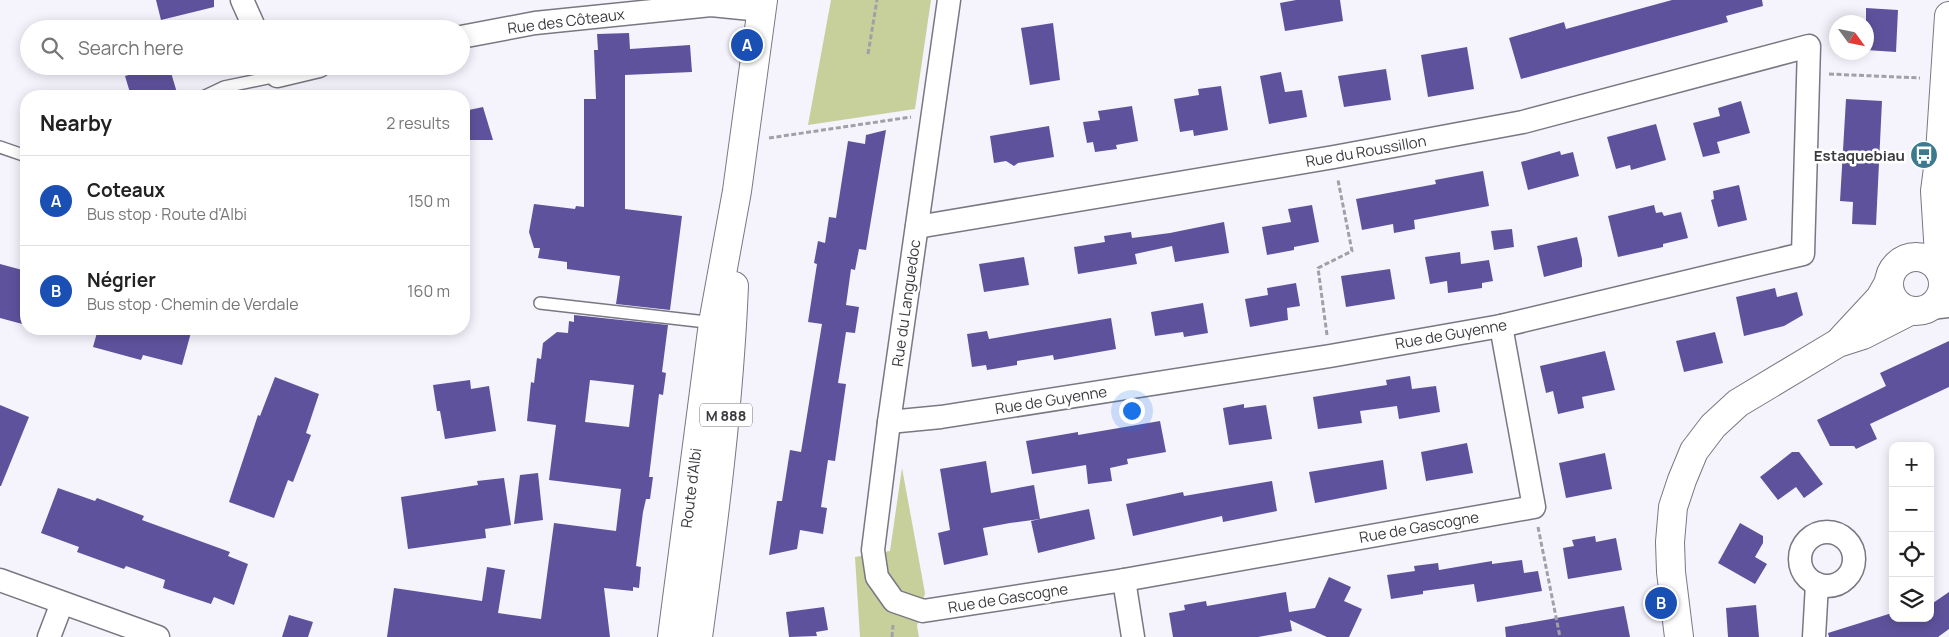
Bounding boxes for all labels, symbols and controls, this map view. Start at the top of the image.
street label: Rue des Côteaux [506,3,626,39]
north arrow [1829,15,1874,60]
search box [20,20,470,75]
pin: A [731,26,763,64]
icon: search [38,34,66,62]
text: Search here [78,35,184,61]
text: Nearby [40,109,112,137]
text: 2 results [386,112,450,134]
street label: Rue du Roussillon [1304,130,1428,172]
bus stop icon: Estaquebiau [1909,140,1939,170]
place label: Estaquebiau [1814,145,1905,166]
text: Coteaux [87,177,165,203]
text: A [51,190,61,212]
text: 150 m [408,190,450,212]
text: Bus stop · Route d'Albi [87,203,247,225]
street label: Rue du Languedoc [887,238,925,368]
text: Négrier [87,267,156,293]
text: B [51,280,61,302]
text: 160 m [407,280,450,302]
text: Bus stop · Chemin de Verdale [87,293,299,315]
street label: Rue de Guyenne [1394,314,1509,354]
street label: Rue de Guyenne [994,381,1109,419]
your location [1119,398,1145,424]
road number: M 888 [700,404,752,426]
map controls [1889,442,1934,622]
button: + [1889,442,1934,487]
street label: Route d'Albi [676,447,706,529]
button: − [1889,487,1934,532]
street label: Rue de Gascogne [1358,506,1481,548]
button: locate [1889,532,1934,577]
button: layers [1889,577,1934,622]
street label: Rue de Gascogne [947,578,1070,618]
pin: B [1645,584,1677,622]

